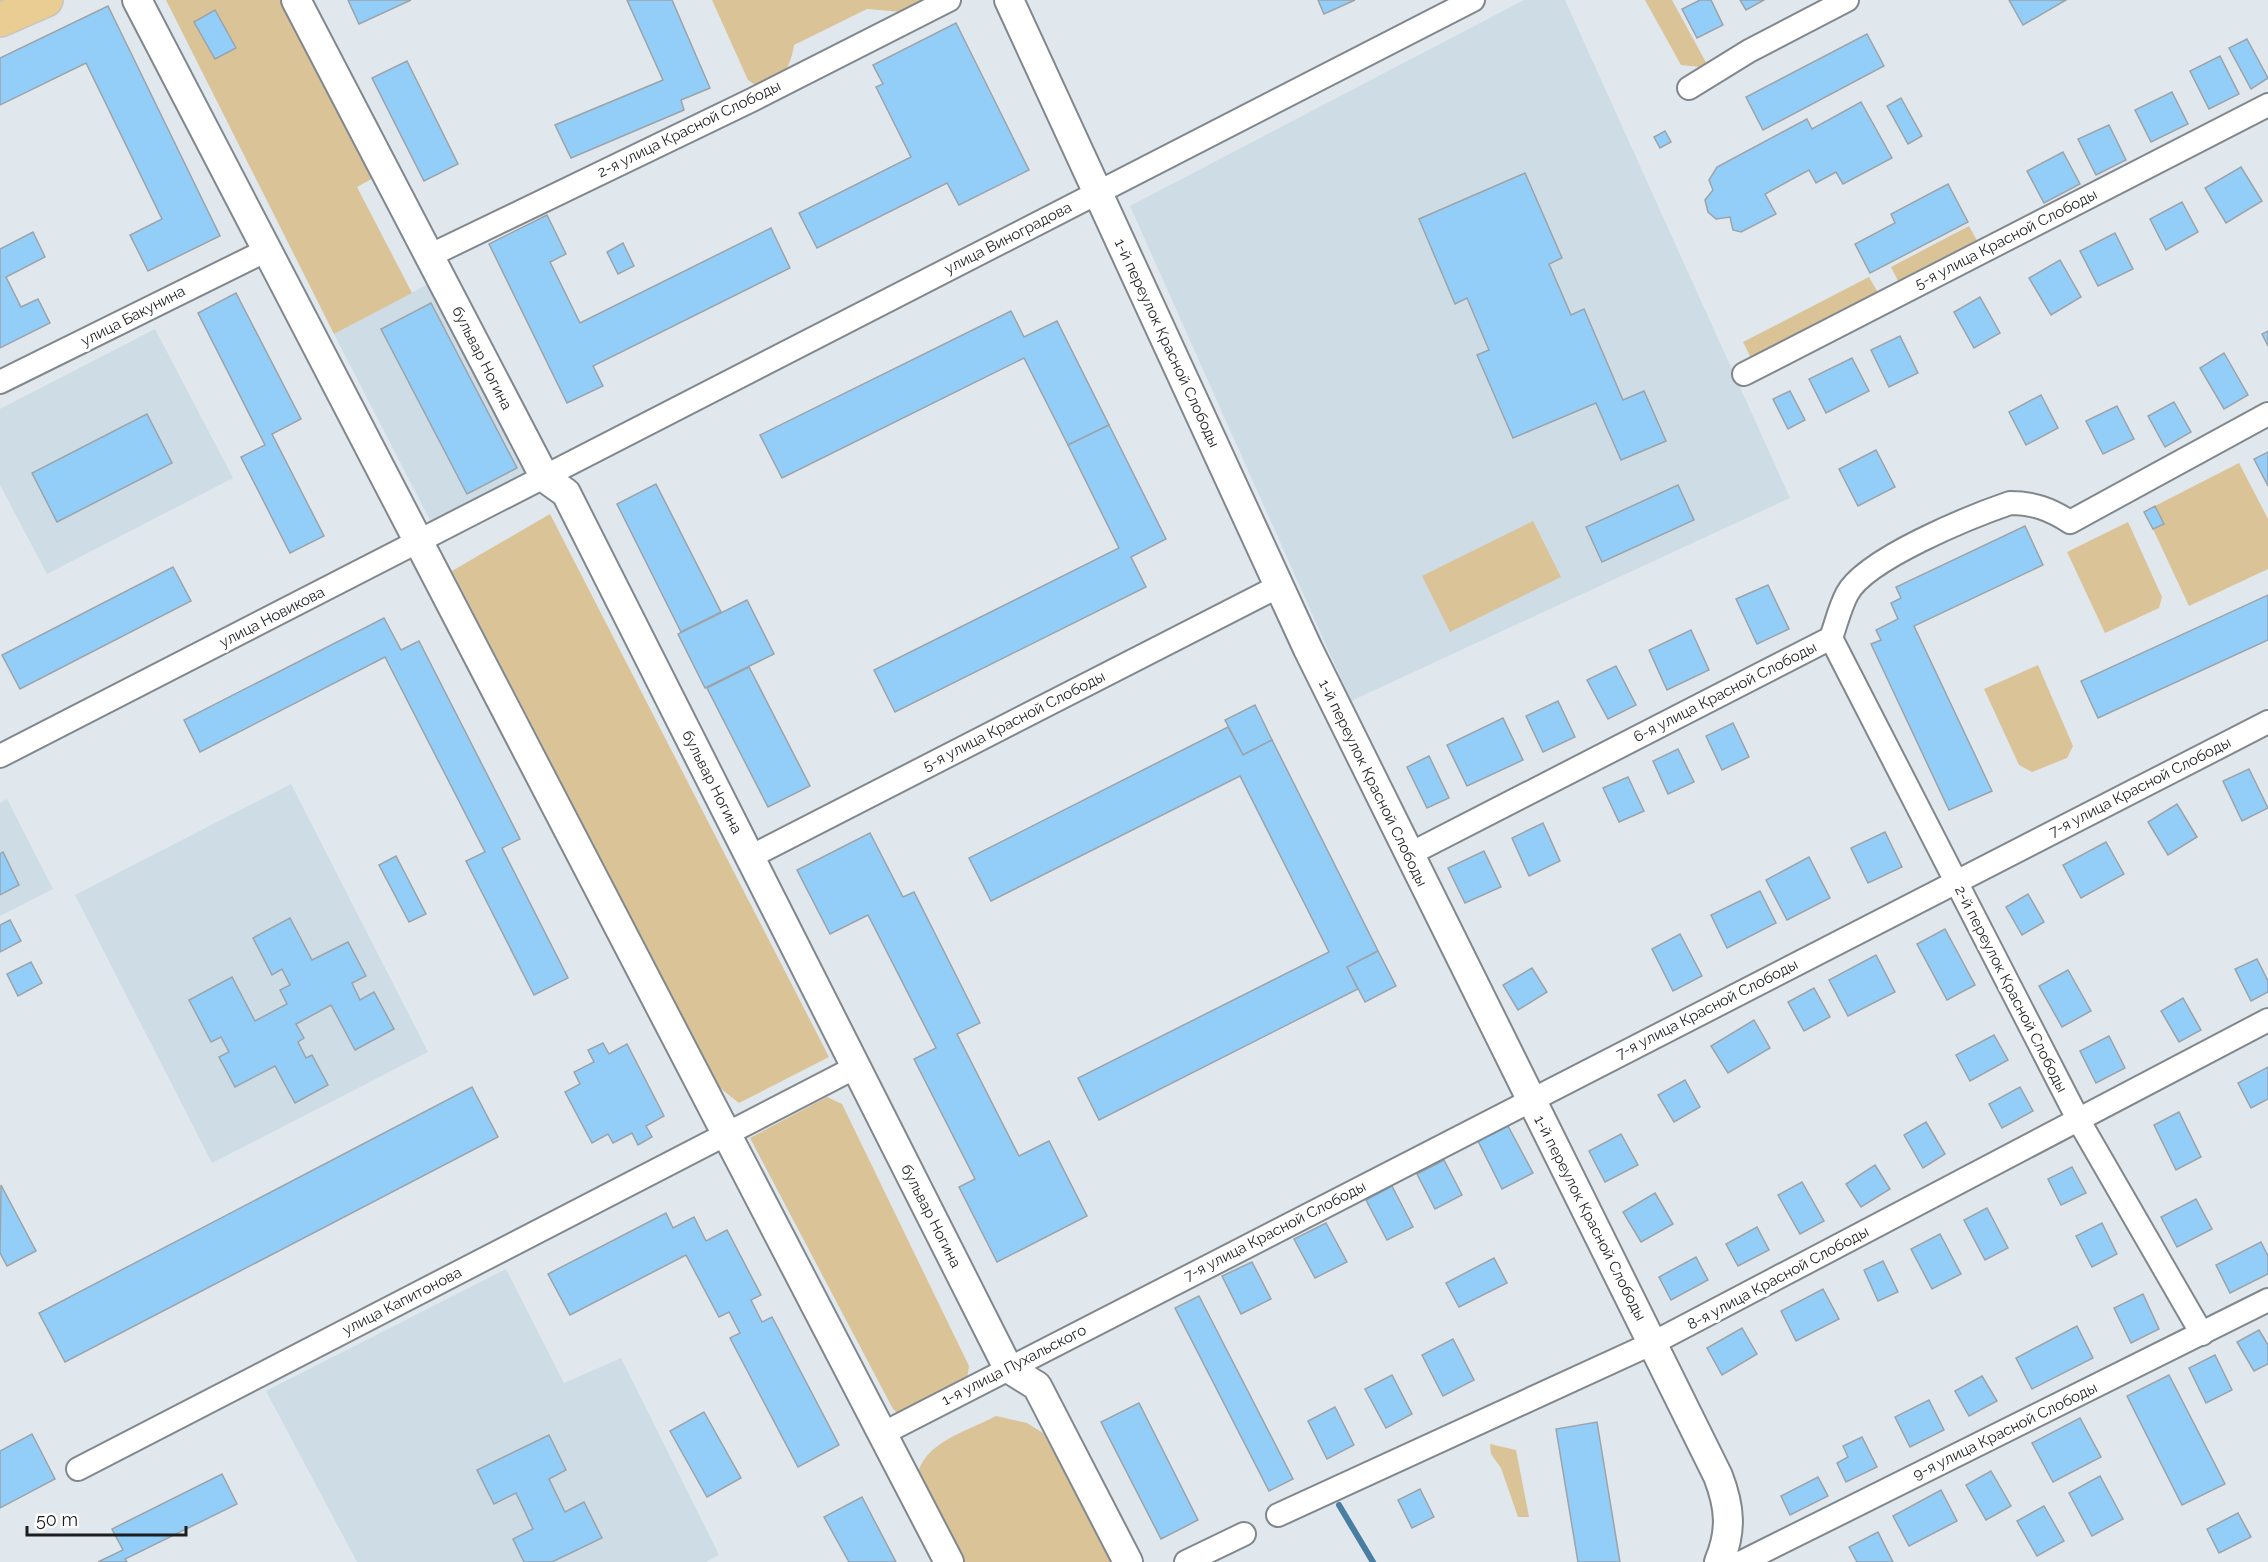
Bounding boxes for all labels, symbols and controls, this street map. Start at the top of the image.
street label: 2-я улица Красной Слободы [594,77,784,181]
street label: 5-я улица Красной Слободы [1912,185,2100,293]
street label: улица Виноградова [941,198,1075,278]
street label: 1-й переулок Красной Слободы [1111,236,1223,450]
street label: улица Бакунина [78,282,188,350]
street label: бульвар Ногина [448,303,516,413]
street label: улица Новикова [216,583,328,651]
street label: 6-я улица Красной Слободы [1630,638,1820,746]
street label: 5-я улица Красной Слободы [920,667,1108,775]
street label: 1-й переулок Красной Слободы [1315,677,1431,889]
street label: бульвар Ногина [678,727,746,837]
street label: 7-я улица Красной Слободы [2046,733,2234,841]
street label: 2-й переулок Красной Слободы [1951,883,2071,1095]
street label: 7-я улица Красной Слободы [1613,955,1801,1063]
street label: 1-й переулок Красной Слободы [1530,1112,1650,1324]
street label: бульвар Ногина [897,1161,965,1271]
street label: 7-я улица Красной Слободы [1181,1177,1369,1285]
street label: 8-я улица Красной Слободы [1684,1222,1872,1334]
street label: улица Капитонова [339,1263,465,1339]
street label: 1-я улица Пухальского [939,1321,1089,1409]
street label: 9-я улица Красной Слободы [1910,1378,2100,1484]
scale bar [27,1499,186,1537]
text: 50 m [36,1509,78,1530]

